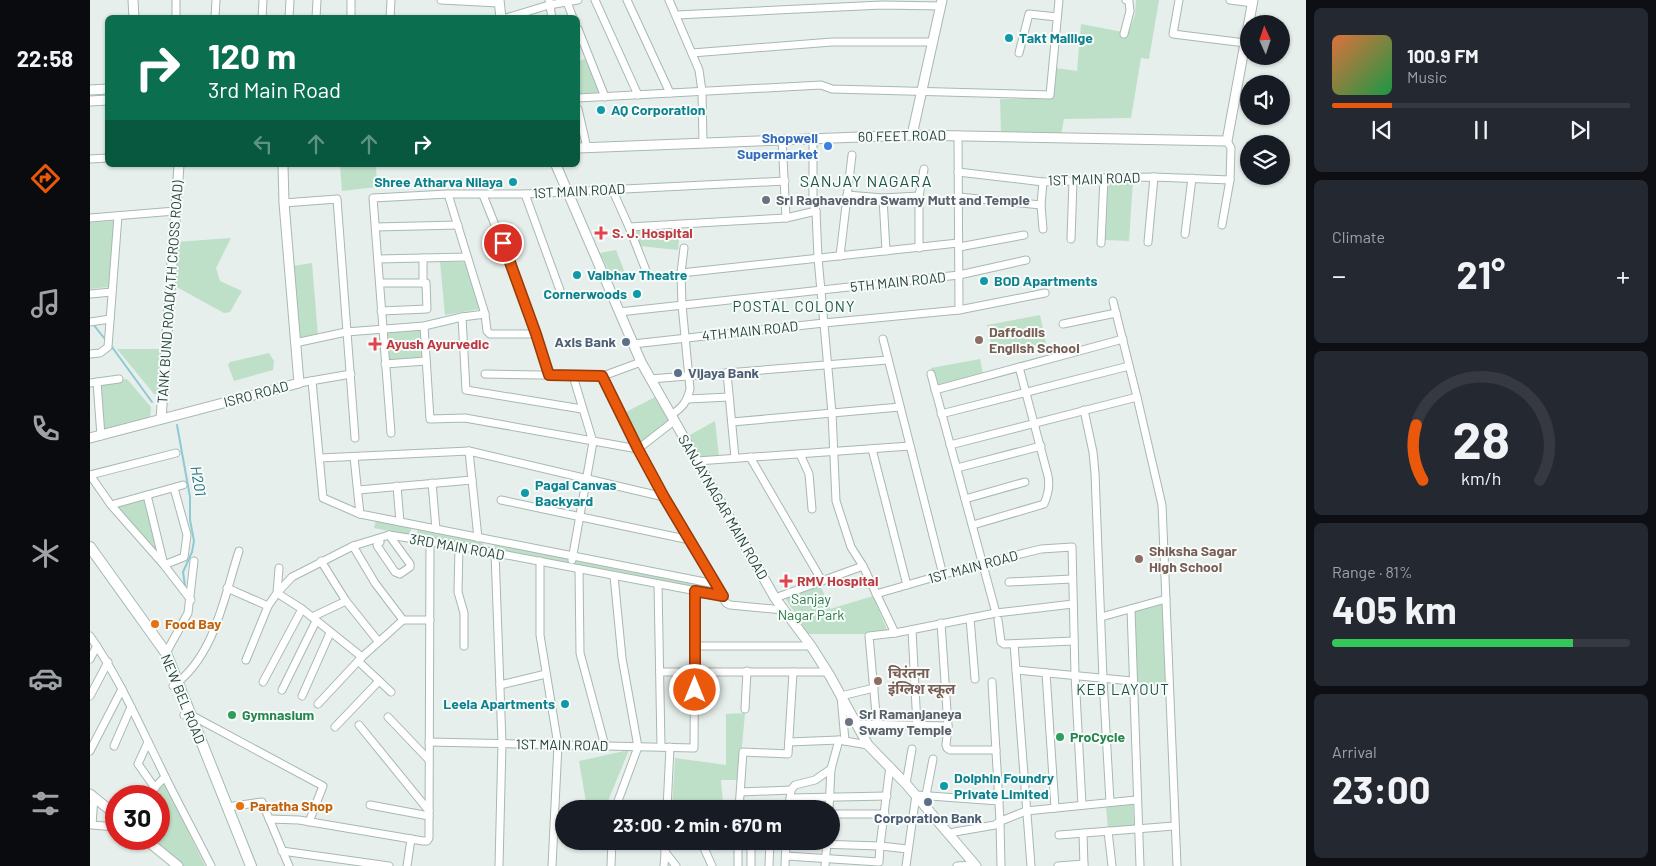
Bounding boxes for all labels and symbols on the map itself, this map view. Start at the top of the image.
north arrow [1240,15,1290,65]
place label: Takt Mallige [1019,29,1093,46]
marker: Takt Mallige [1003,32,1015,44]
place label: AQ Corporation [611,101,705,118]
marker: AQ Corporation [595,104,607,116]
street label: 60 FEET ROAD [858,126,946,145]
place label: Shopwell Supermarket [737,129,818,162]
marker: Shopwell Supermarket [822,140,834,152]
street label: 1ST MAIN ROAD [1048,168,1140,189]
district label: SANJAY NAGARA [800,171,932,190]
place label: Shree Atharva Nilaya [374,173,503,190]
marker: Shree Atharva Nilaya [507,176,519,188]
street label: TANK BUND ROAD(4TH CROSS ROAD) [153,179,186,404]
street label: 1ST MAIN ROAD [532,180,626,201]
place label: Sri Raghavendra Swamy Mutt and Temple [776,191,1030,208]
marker: Sri Raghavendra Swamy Mutt and Temple [760,194,772,206]
pin [482,222,524,264]
place label: S. J. Hospital [612,224,693,241]
marker: S. J. Hospital [594,226,608,240]
place label: Vaibhav Theatre [587,266,688,283]
street label: 5TH MAIN ROAD [849,268,947,295]
marker: Vaibhav Theatre [571,269,583,281]
place label: BOD Apartments [994,272,1098,289]
marker: BOD Apartments [978,275,990,287]
place label: Cornerwoods [544,285,627,302]
marker: Cornerwoods [631,288,643,300]
district label: POSTAL COLONY [733,297,855,315]
street label: 4TH MAIN ROAD [701,317,799,344]
place label: Daffodils English School [989,323,1080,356]
place label: Axis Bank [555,333,617,350]
marker: Daffodils English School [973,334,985,346]
place label: Ayush Ayurvedic [386,335,490,352]
marker: Axis Bank [620,336,632,348]
marker: Ayush Ayurvedic [368,337,382,351]
place label: Vijaya Bank [688,364,760,381]
marker: Vijaya Bank [672,367,684,379]
street label: ISRO ROAD [222,377,290,410]
street label: SANJAYNAGAR MAIN ROAD [675,431,772,582]
water label: H201 [187,464,210,497]
place label: Pagal Canvas Backyard [535,476,617,509]
marker: Pagal Canvas Backyard [519,487,531,499]
street label: 3RD MAIN ROAD [408,530,506,563]
place label: Shiksha Sagar High School [1149,542,1238,575]
street label: 1ST MAIN ROAD [926,546,1020,587]
marker: Shiksha Sagar High School [1133,553,1145,565]
place label: RMV Hospital [797,572,878,589]
marker: RMV Hospital [779,574,793,588]
park label: Sanjay Nagar Park [778,590,844,623]
place label: Food Bay [165,615,221,632]
marker: Food Bay [149,618,161,630]
street label: NEW BEL ROAD [158,651,209,746]
position arrow [668,663,720,715]
place label: चिरंतना इंग्लिश स्कूल [888,664,956,699]
marker: चिरंतना इंग्लिश स्कूल [872,675,884,687]
district label: KEB LAYOUT [1076,680,1170,698]
place label: Leela Apartments [443,695,555,712]
marker: Leela Apartments [559,698,571,710]
place label: Sri Ramanjaneya Swamy Temple [859,705,962,738]
place label: Gymnasium [242,706,315,723]
marker: Gymnasium [226,709,238,721]
marker: Sri Ramanjaneya Swamy Temple [843,716,855,728]
place label: ProCycle [1070,728,1125,745]
marker: ProCycle [1054,731,1066,743]
street label: 1ST MAIN ROAD [516,735,608,754]
place label: Dolphin Foundry Private Limited [954,769,1054,802]
marker: Dolphin Foundry Private Limited [938,780,950,792]
speed limit sign: 30 [105,785,170,850]
marker: Corporation Bank [922,796,934,808]
place label: Paratha Shop [250,797,333,814]
marker: Paratha Shop [234,800,246,812]
place label: Corporation Bank [874,809,983,826]

